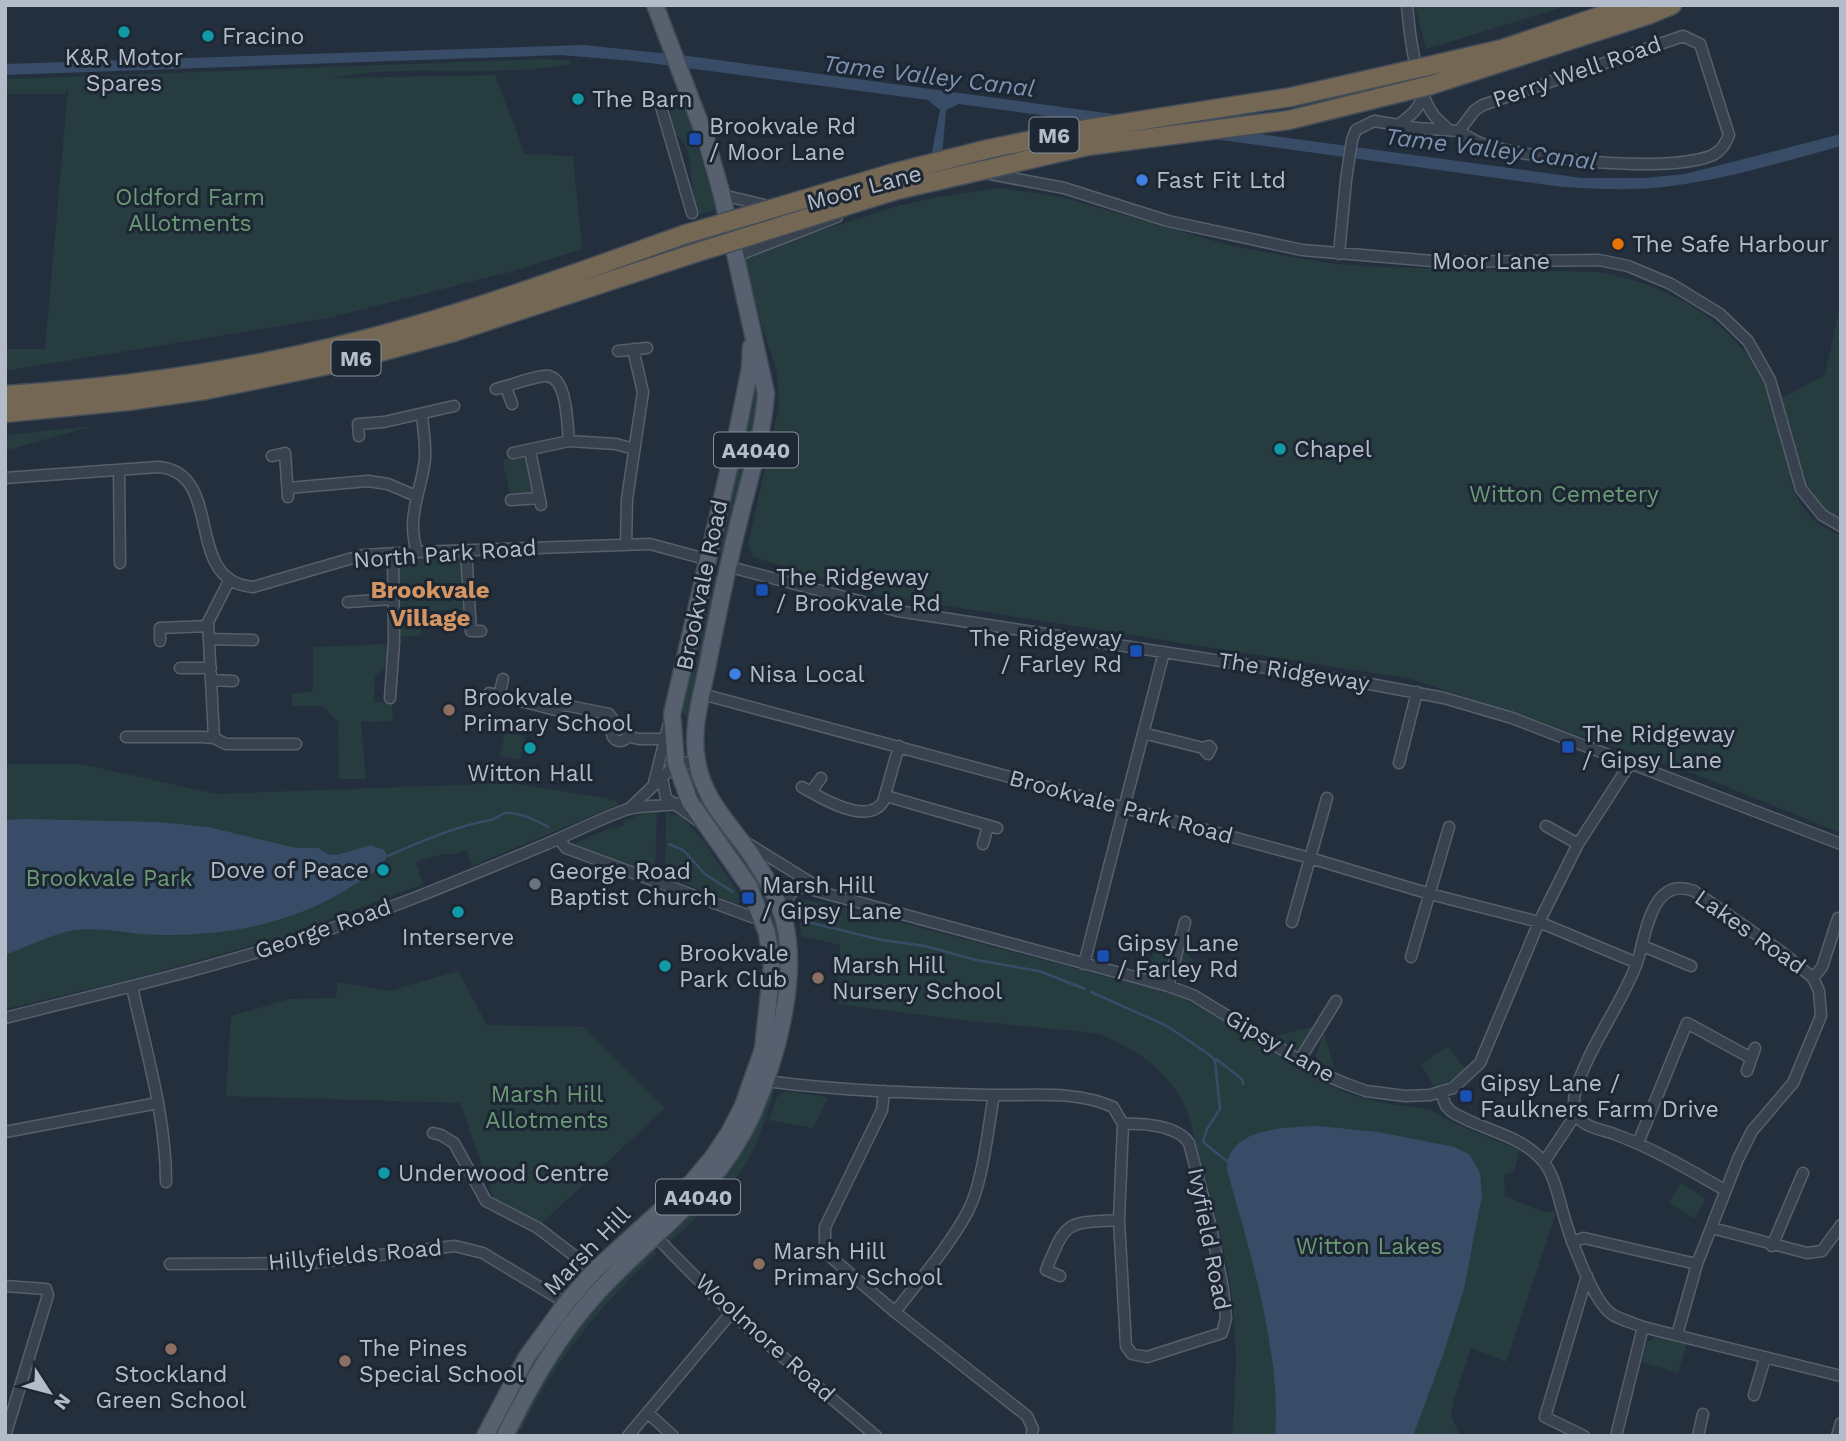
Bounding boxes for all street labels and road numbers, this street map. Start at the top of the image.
street label: Perry Well Road [1489,31,1665,113]
road number: M6 [1030,118,1078,152]
street label: Moor Lane [803,160,925,216]
street label: Moor Lane [1432,248,1550,275]
road number: M6 [332,340,380,376]
road number: A4040 [714,433,798,468]
street label: Brookvale Road [671,497,733,673]
street label: North Park Road [352,534,538,574]
street label: The Ridgeway [1216,647,1372,697]
street label: Brookvale Park Road [1006,764,1236,850]
street label: Lakes Road [1690,884,1810,980]
street label: George Road [251,893,395,965]
street label: Gipsy Lane [1220,1004,1340,1088]
street label: Ivyfield Road [1182,1165,1236,1313]
road number: A4040 [656,1180,740,1214]
street label: Marsh Hill [538,1201,636,1301]
street label: Hillyfields Road [267,1234,443,1276]
street label: Woolmore Road [690,1268,840,1408]

